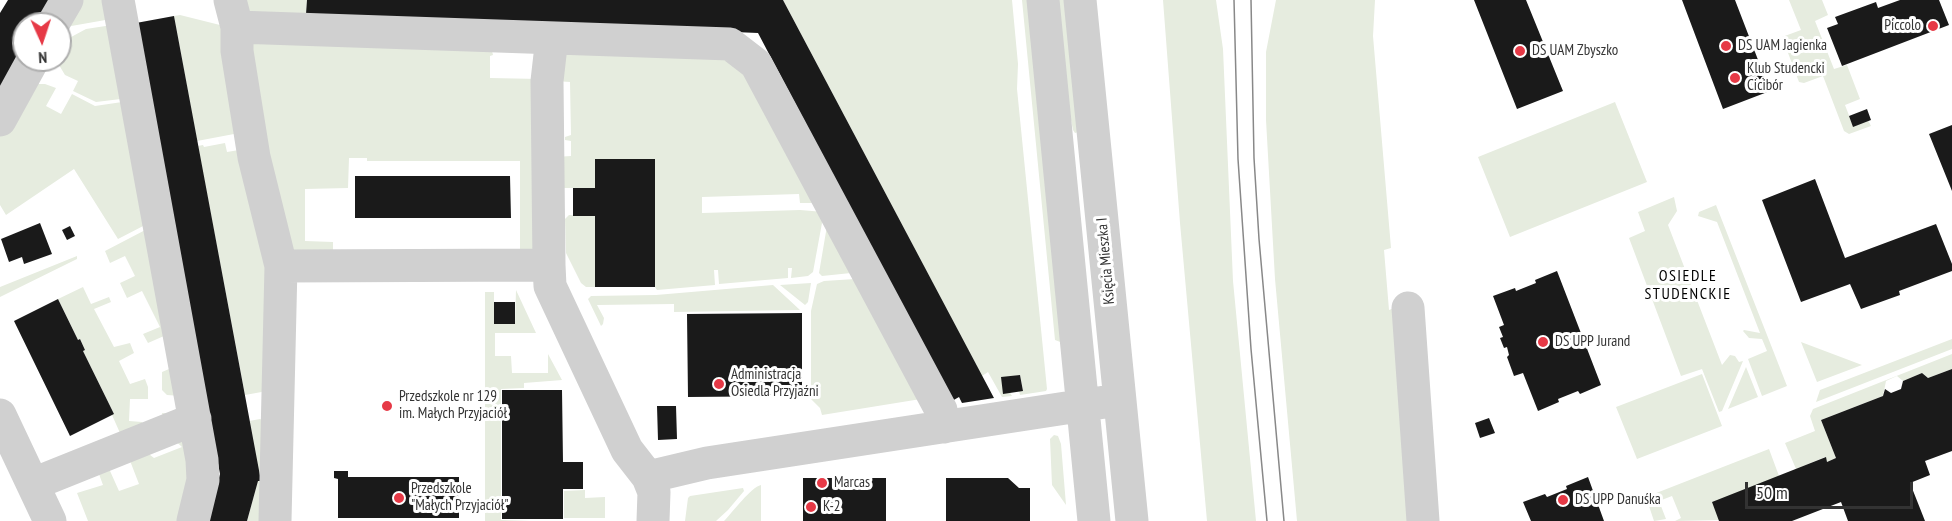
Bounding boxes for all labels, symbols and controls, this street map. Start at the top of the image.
north arrow [12,12,72,72]
place label: Piccolo [1884,17,1921,35]
marker: Piccolo [1926,19,1940,33]
place label: DS UAM Jagienka [1738,37,1827,55]
marker: DS UAM Jagienka [1719,39,1733,53]
place label: DS UAM Zbyszko [1532,42,1618,60]
marker: DS UAM Zbyszko [1513,44,1527,58]
text: N [38,48,48,68]
place label: Klub Studencki Cicibór [1747,60,1825,95]
marker: Klub Studencki Cicibór [1728,71,1742,85]
street label: Księcia Mieszka I [1093,217,1119,305]
district label: OSIEDLE STUDENCKIE [1644,266,1732,304]
place label: DS UPP Jurand [1555,333,1630,351]
marker: DS UPP Jurand [1536,335,1550,349]
place label: Administracja Osiedla Przyjaźni [731,366,819,401]
marker: Administracja Osiedla Przyjaźni [712,377,726,391]
place label: Przedszkole nr 129 im. Małych Przyjaciół [399,388,507,423]
marker: Przedszkole nr 129 im. Małych Przyjaciół [380,399,394,413]
scale bar [1748,470,1916,508]
place label: Marcas [834,474,870,492]
marker: Marcas [815,476,829,490]
place label: Przedszkole "Małych Przyjaciół" [411,480,509,515]
text: 50 m [1756,481,1788,504]
marker: Przedszkole "Małych Przyjaciół" [392,491,406,505]
place label: DS UPP Danuśka [1575,491,1661,509]
marker: DS UPP Danuśka [1556,493,1570,507]
place label: K-2 [823,498,841,516]
marker: K-2 [804,500,818,514]

